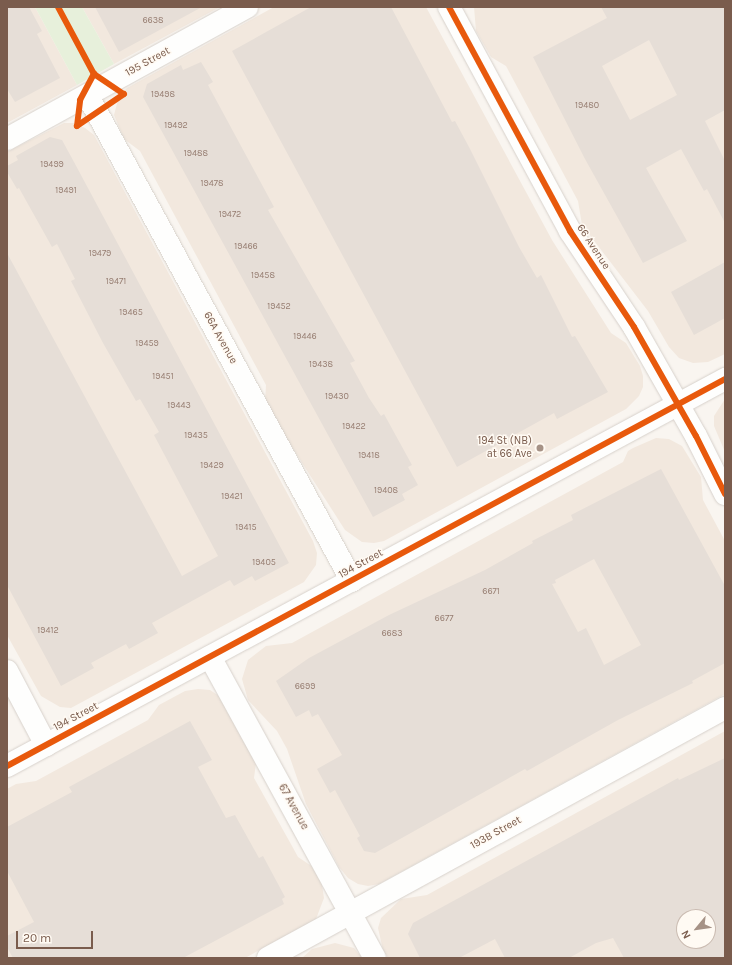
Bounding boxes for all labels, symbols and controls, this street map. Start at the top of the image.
house number: 6638 [142,15,164,25]
street label: 195 Street [123,44,173,80]
house number: 19498 [151,89,175,99]
house number: 19480 [575,100,599,110]
house number: 19492 [164,120,188,130]
house number: 19488 [184,148,208,158]
house number: 19499 [40,159,64,169]
house number: 19478 [201,178,223,188]
house number: 19491 [55,185,77,195]
house number: 19472 [219,209,241,219]
street label: 66 Avenue [573,222,613,272]
house number: 19466 [234,241,258,251]
house number: 19479 [89,248,111,258]
house number: 19458 [251,270,275,280]
house number: 19471 [106,276,126,286]
house number: 19452 [267,301,291,311]
house number: 19465 [119,307,143,317]
street label: 66A Avenue [200,310,240,366]
house number: 19446 [293,331,317,341]
house number: 19459 [135,338,159,348]
house number: 19438 [309,359,333,369]
house number: 19451 [152,371,174,381]
house number: 19430 [325,391,349,401]
house number: 19443 [167,400,191,410]
house number: 19422 [342,421,366,431]
house number: 19435 [184,430,208,440]
place label: 194 St (NB) at 66 Ave [478,435,532,461]
marker: 194 St (NB) at 66 Ave [535,443,545,453]
house number: 19418 [358,450,380,460]
house number: 19429 [200,460,224,470]
house number: 19408 [374,485,398,495]
house number: 19421 [221,491,243,501]
house number: 19415 [235,522,257,532]
street label: 194 Street [336,546,386,582]
house number: 19405 [252,557,276,567]
house number: 6671 [482,586,500,596]
house number: 6677 [435,613,453,623]
house number: 19412 [37,625,59,635]
house number: 6683 [381,628,403,638]
house number: 6699 [295,681,315,691]
street label: 194 Street [51,700,101,734]
street label: 67 Avenue [275,782,311,832]
street label: 193B Street [468,814,524,852]
north arrow [676,909,716,949]
scale bar [18,923,95,949]
text: N [678,928,694,941]
text: 20 m [23,931,51,945]

